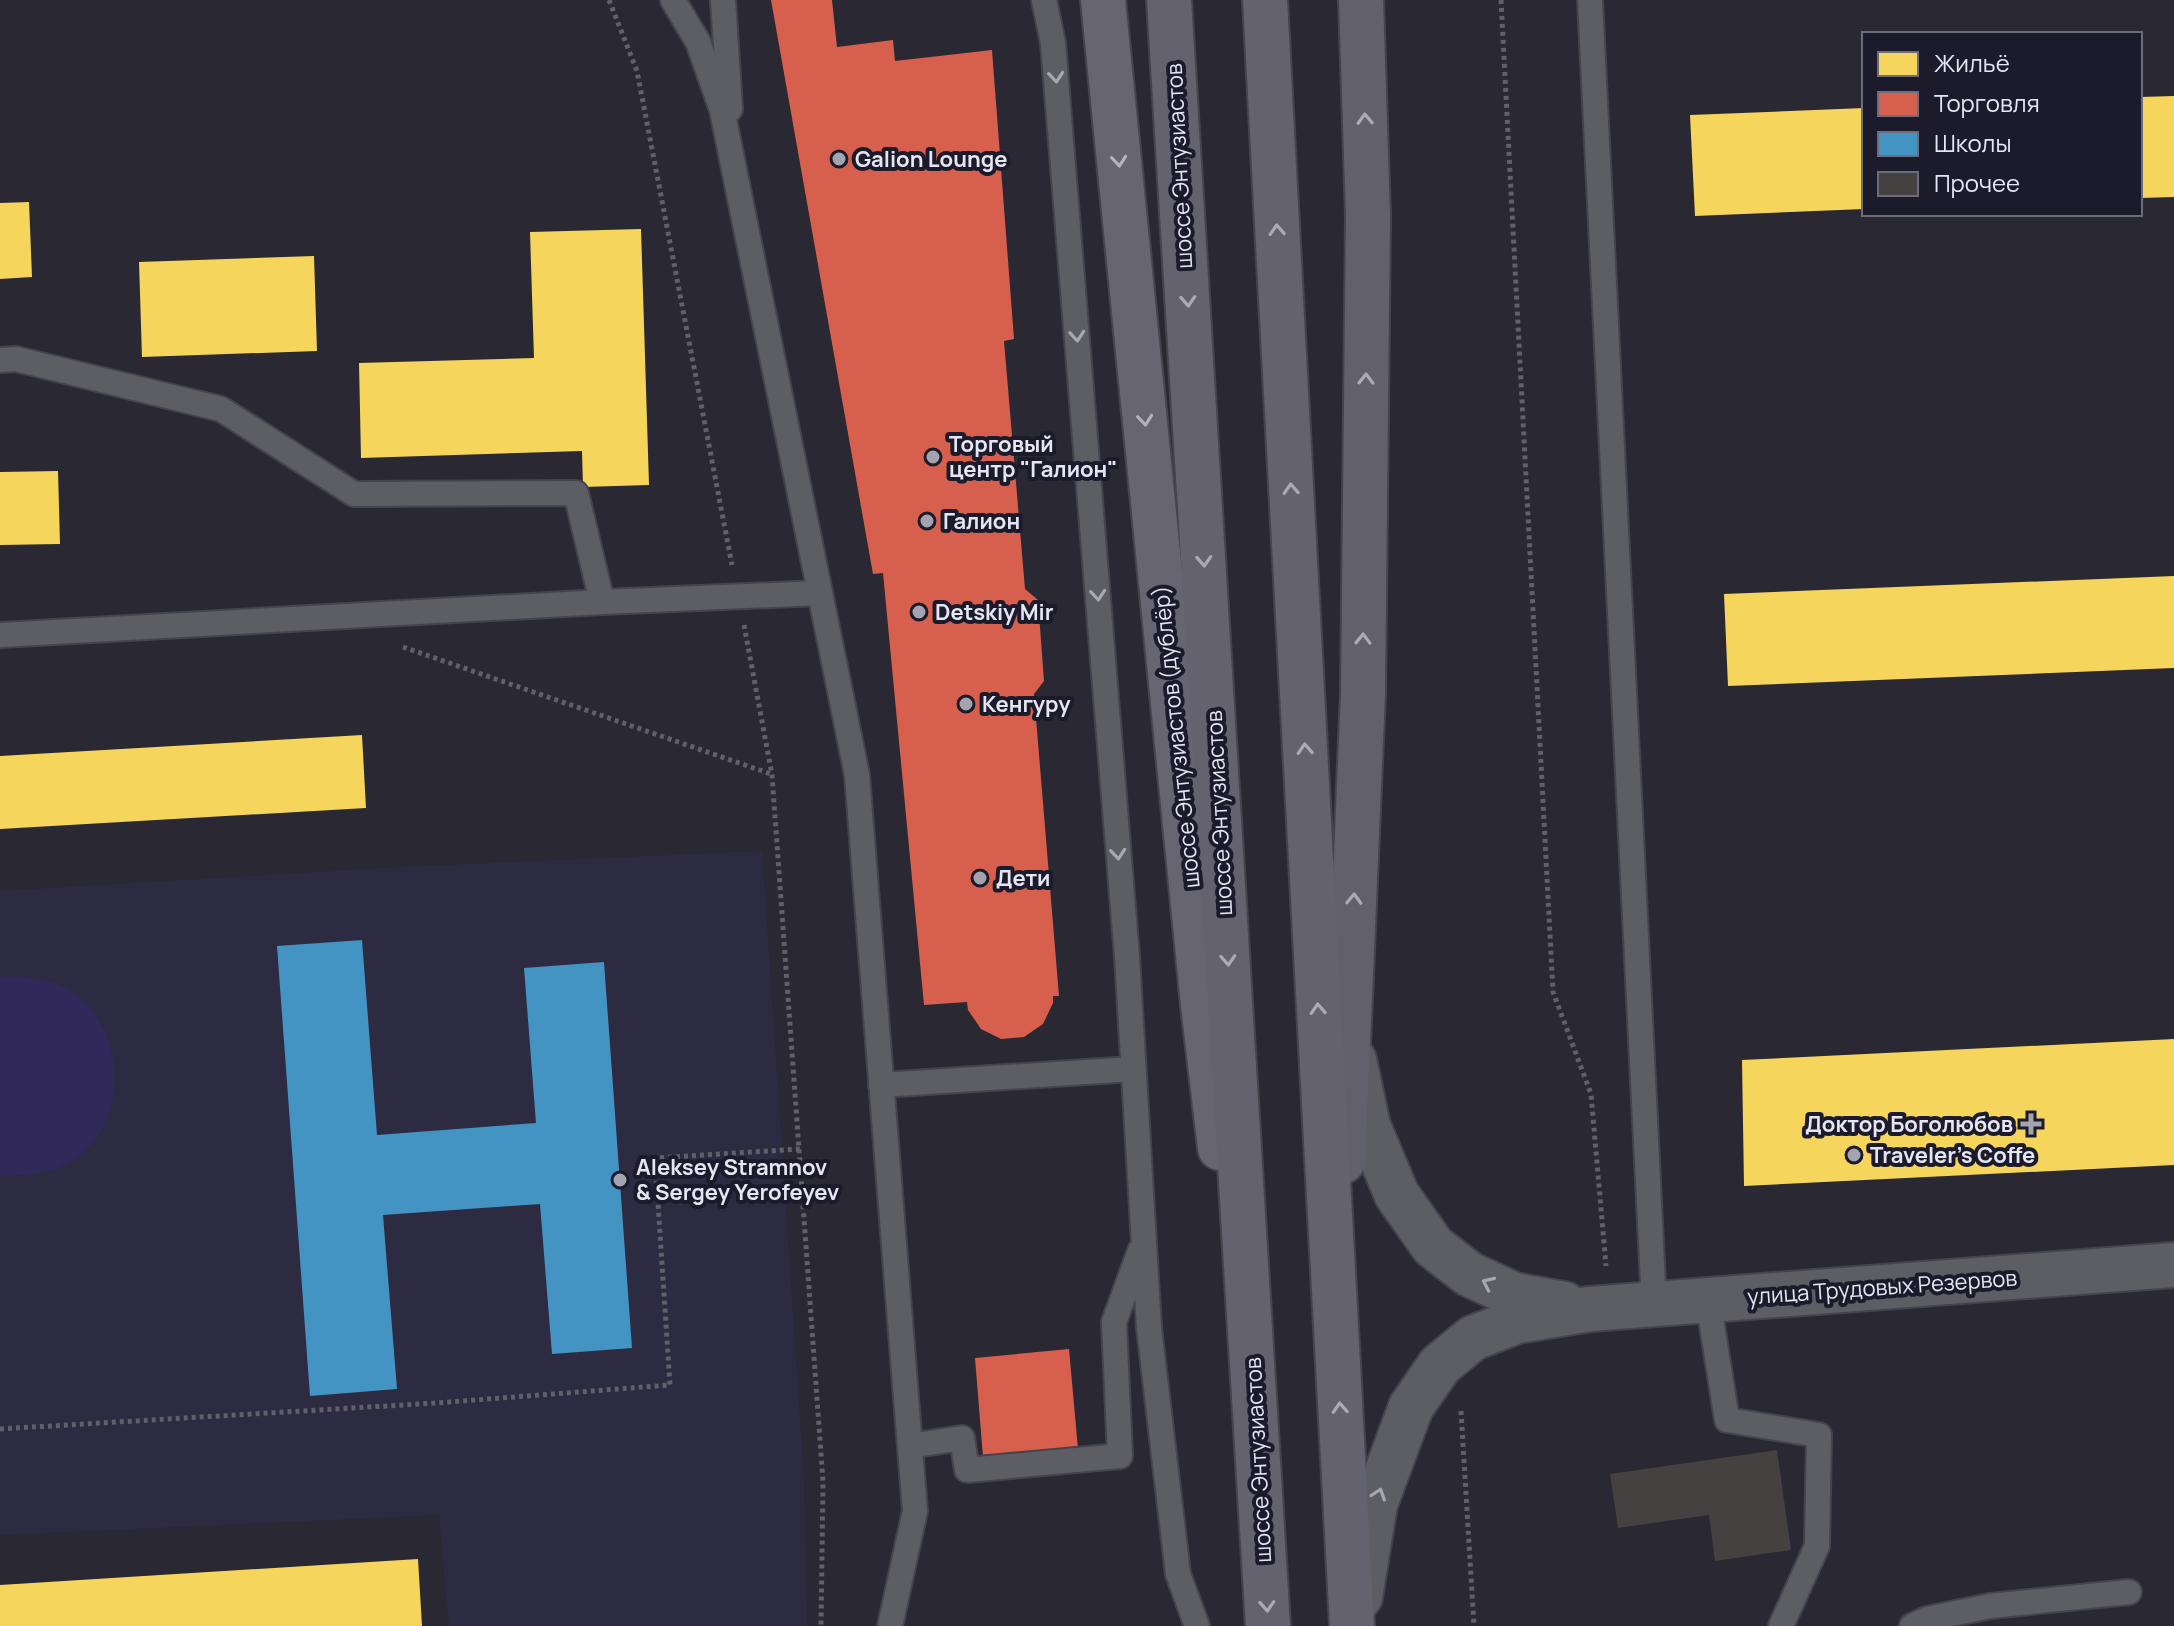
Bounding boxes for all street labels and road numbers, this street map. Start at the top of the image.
street label: шоссе Энтузиастов [1159,62,1199,269]
street label: шоссе Энтузиастов (дублёр) [1145,584,1207,890]
street label: шоссе Энтузиастов [1199,709,1239,916]
street label: улица Трудовых Резервов [1746,1263,2018,1311]
street label: шоссе Энтузиастов [1238,1356,1278,1563]

